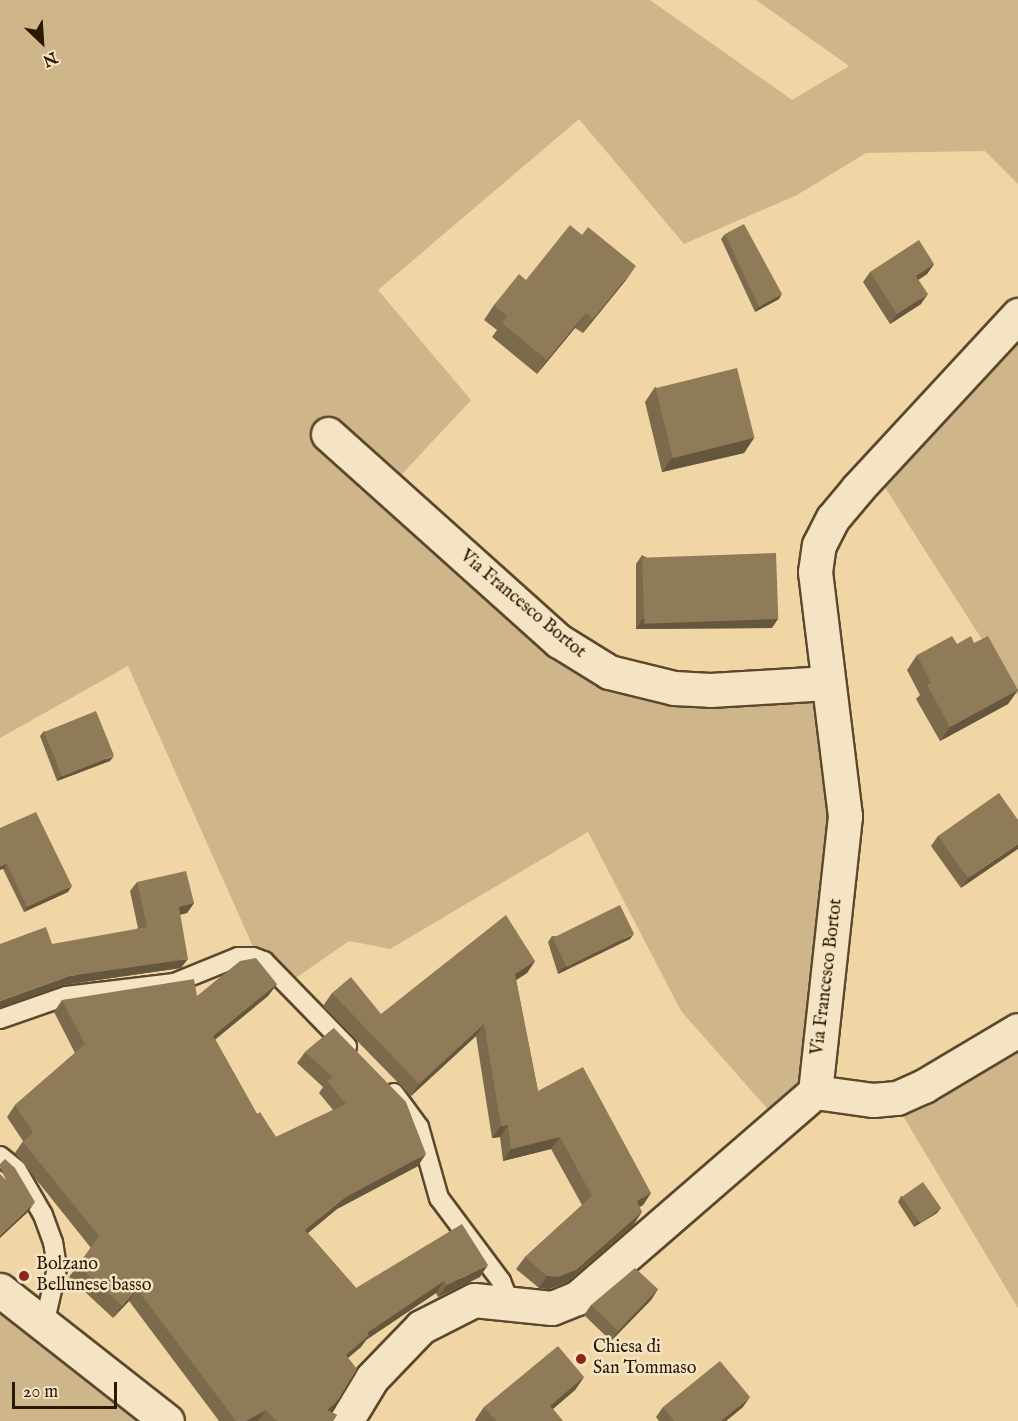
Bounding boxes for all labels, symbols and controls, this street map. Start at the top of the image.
north arrow [12,12,72,72]
text: N [39,46,60,70]
street label: Via Francesco Bortot [455,546,589,664]
street label: Via Francesco Bortot [808,898,848,1056]
place label: Bolzano Bellunese basso [36,1255,151,1298]
marker: Bolzano Bellunese basso [17,1269,31,1283]
place label: Chiesa di San Tommaso [593,1338,696,1380]
marker: Chiesa di San Tommaso [574,1352,588,1366]
scale bar [15,1370,120,1408]
text: 20 m [23,1381,58,1404]

